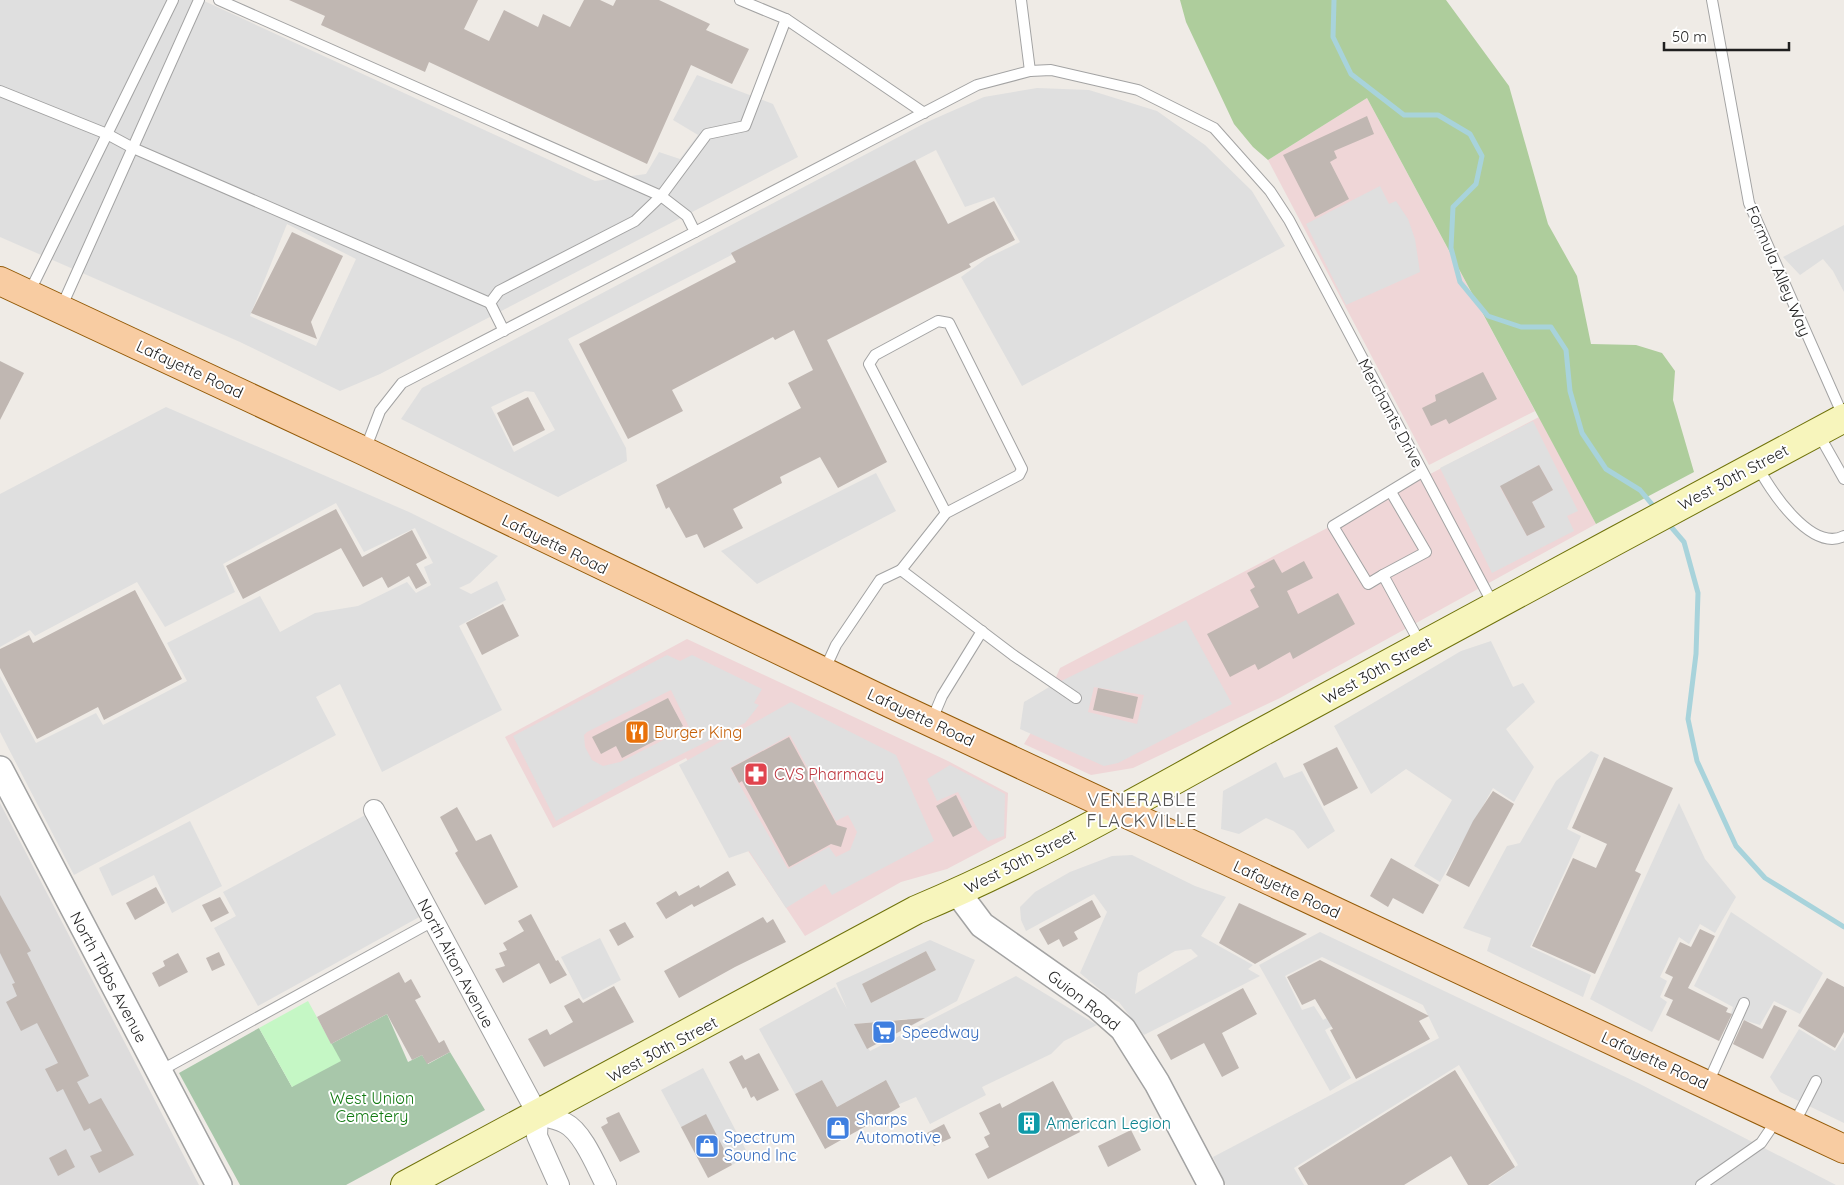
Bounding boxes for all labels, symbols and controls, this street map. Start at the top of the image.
scale bar [1664,20,1789,52]
text: 50 m [1672,27,1707,46]
street label: Formula Alley Way [1742,203,1816,339]
street label: Lafayette Road [133,336,247,402]
street label: Merchants Drive [1354,355,1428,471]
street label: West 30th Street [1674,440,1792,514]
street label: Lafayette Road [499,510,611,578]
street label: West 30th Street [1319,632,1435,708]
street label: Lafayette Road [864,684,978,750]
restaurant icon: Burger King [624,719,650,745]
place label: Burger King [654,722,742,742]
pharmacy icon: CVS Pharmacy [743,761,769,787]
place label: CVS Pharmacy [774,764,884,784]
district label: VENERABLE FLACKVILLE [1087,788,1197,832]
street label: West 30th Street [961,824,1079,898]
street label: Lafayette Road [1230,856,1344,922]
street label: North Alton Avenue [413,895,499,1031]
street label: North Tibbs Avenue [66,908,152,1046]
street label: Guion Road [1044,965,1124,1035]
street label: West 30th Street [603,1012,721,1086]
supermarket icon: Speedway [871,1019,897,1045]
place label: Speedway [902,1022,979,1042]
street label: Lafayette Road [1598,1027,1712,1093]
park label: West Union Cemetery [330,1088,414,1126]
place label: Sharps Automotive [856,1109,941,1147]
building icon: American Legion [1016,1110,1042,1136]
place label: American Legion [1046,1113,1171,1133]
shop icon: Sharps Automotive [825,1115,851,1141]
place label: Spectrum Sound Inc [724,1127,797,1165]
shop icon: Spectrum Sound Inc [694,1133,720,1159]

